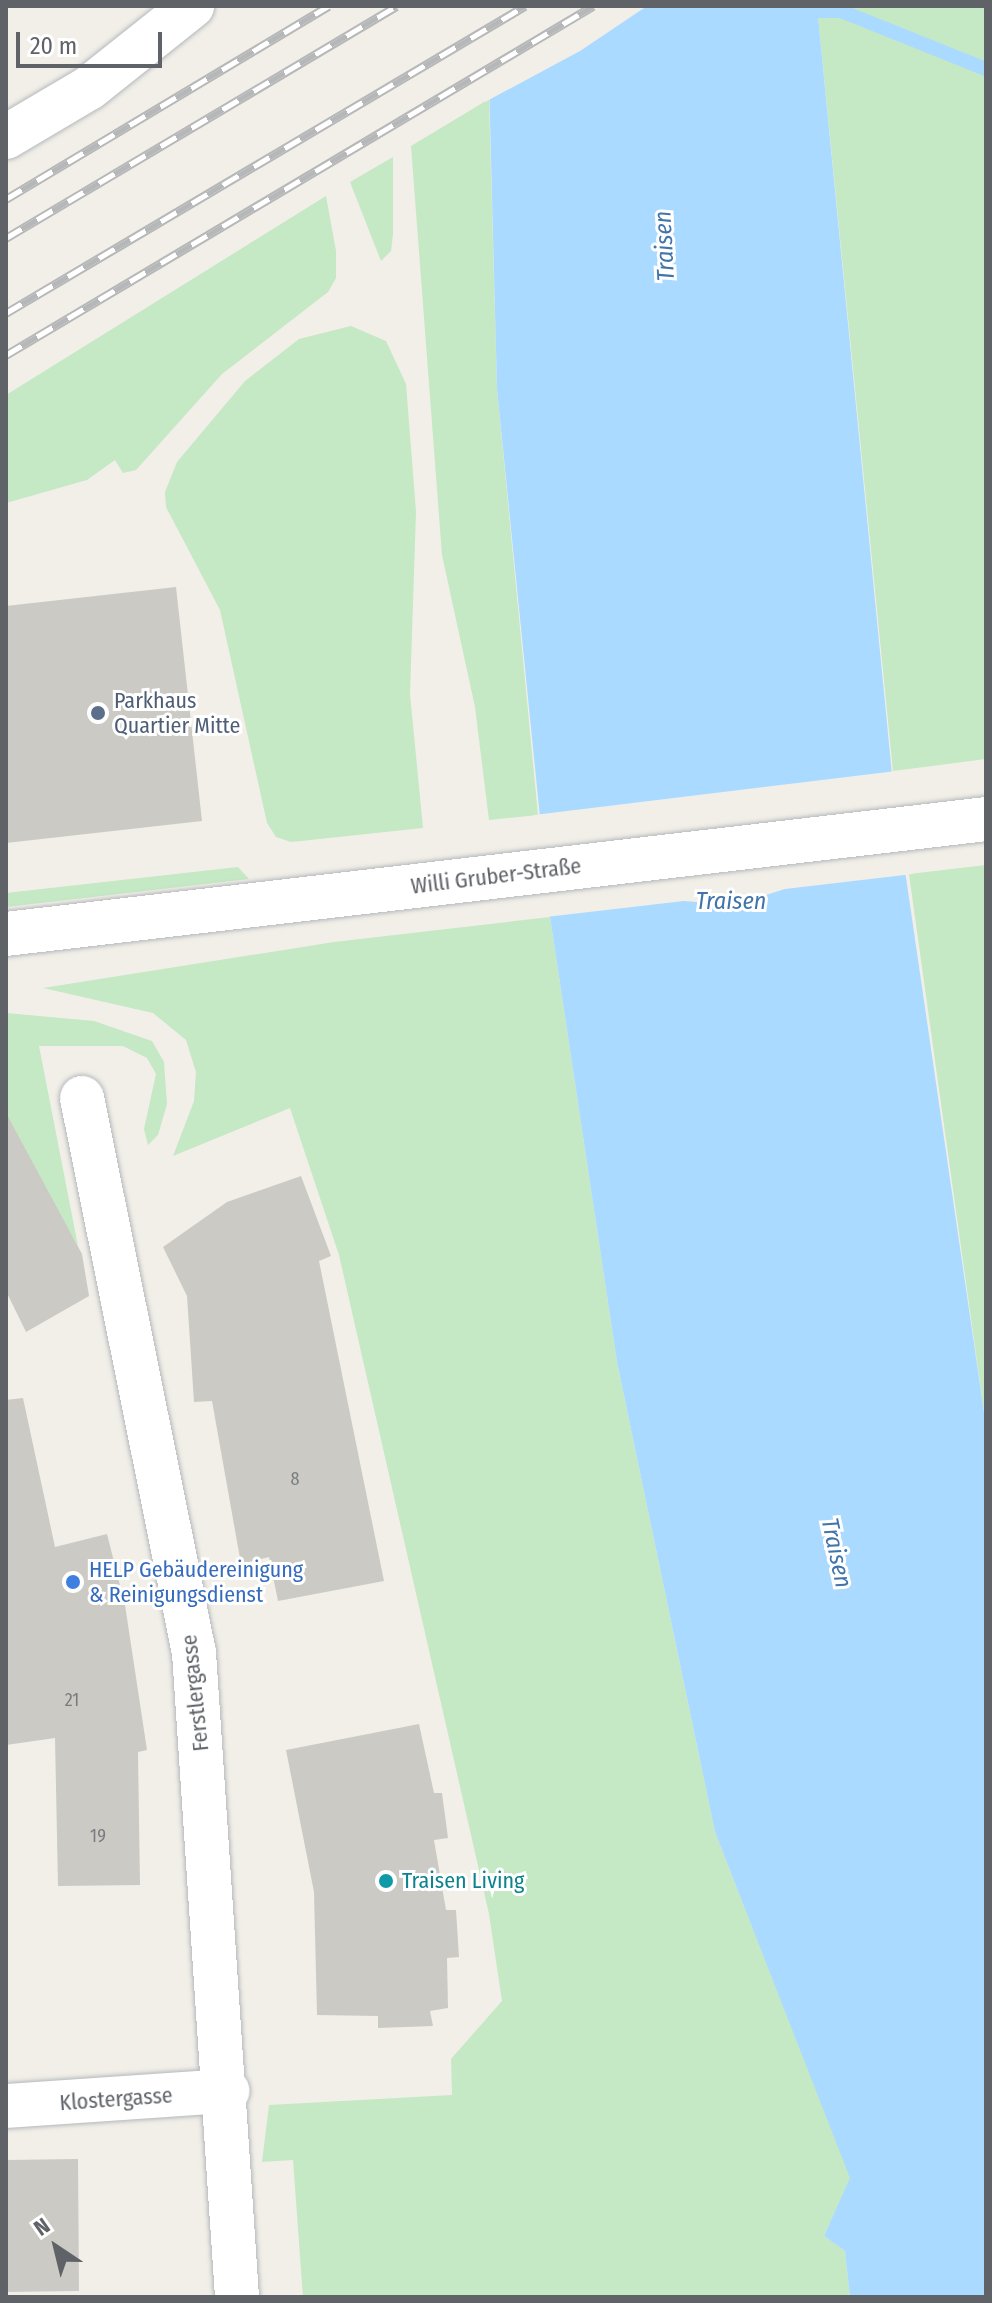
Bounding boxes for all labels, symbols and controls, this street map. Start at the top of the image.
scale bar [20,16,166,66]
text: 20 m [30,32,77,60]
water label: Traisen [649,210,681,282]
place label: Parkhaus Quartier Mitte [114,687,240,738]
marker: Parkhaus Quartier Mitte [89,704,107,722]
street label: Willi Gruber-Straße [409,852,583,900]
water label: Traisen [696,888,766,916]
house number: 8 [291,1468,299,1490]
water label: Traisen [815,1515,857,1591]
place label: HELP Gebäudereinigung & Reinigungsdienst [89,1556,303,1608]
marker: HELP Gebäudereinigung & Reinigungsdienst [64,1573,82,1591]
street label: Ferstlergasse [176,1633,214,1753]
house number: 21 [65,1689,79,1711]
house number: 19 [90,1825,106,1847]
place label: Traisen Living [402,1868,524,1894]
marker: Traisen Living [377,1872,395,1890]
street label: Klostergasse [59,2082,173,2116]
north arrow [16,2207,96,2287]
text: N [29,2212,55,2242]

